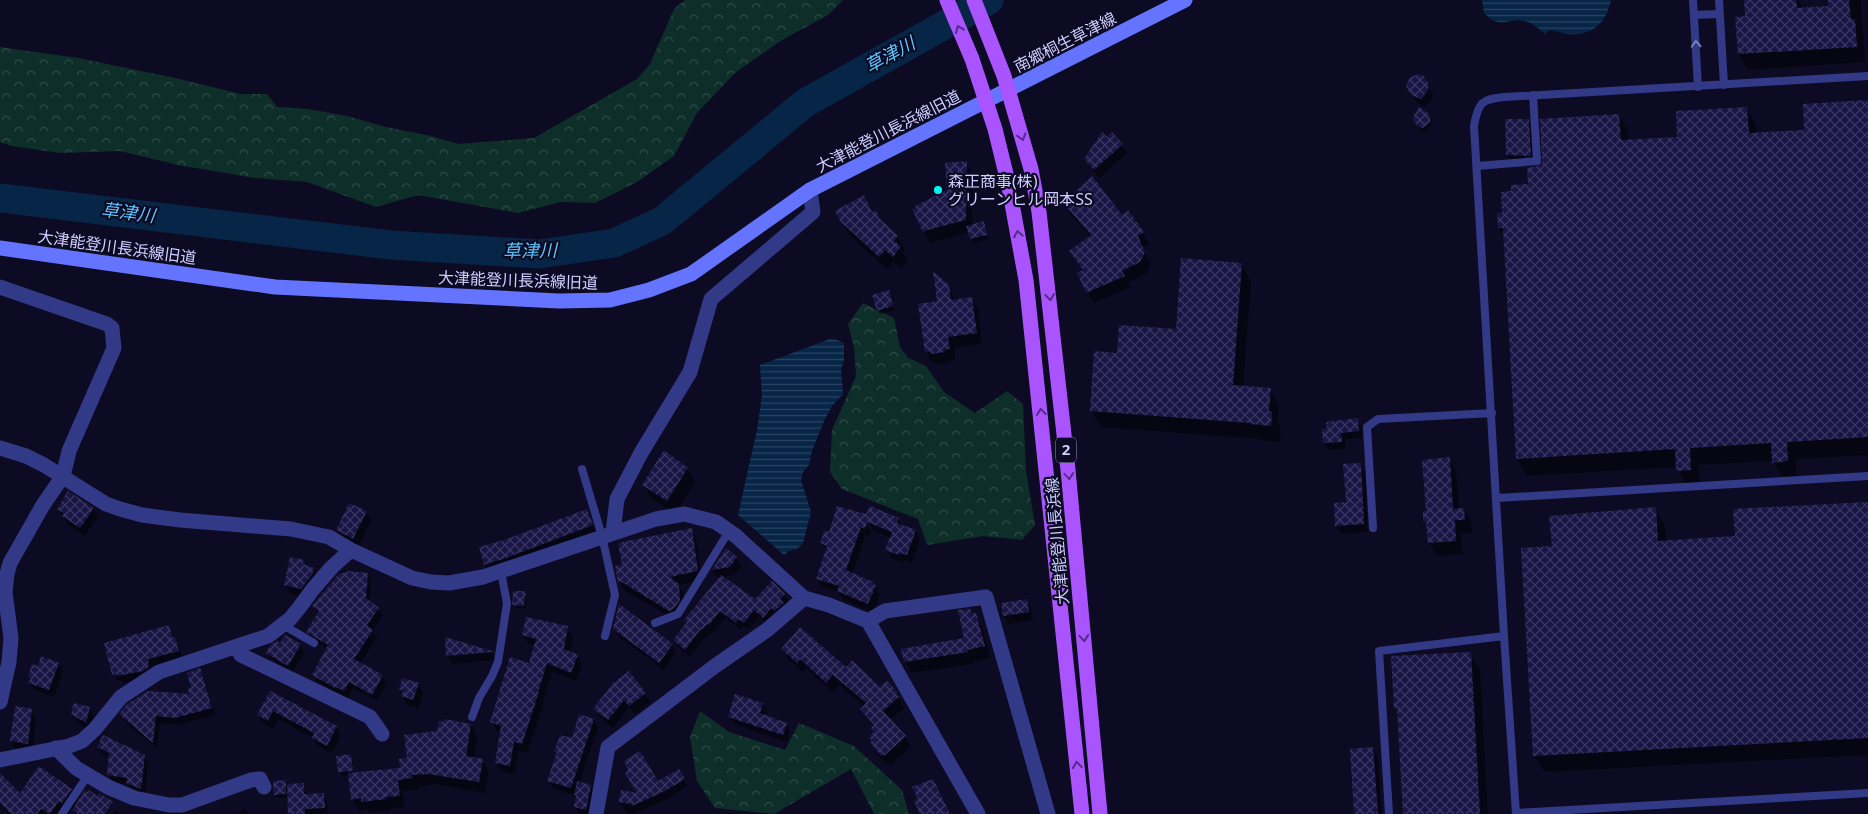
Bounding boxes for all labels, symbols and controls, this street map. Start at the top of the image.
street label: 南郷桐生草津線 [1010,7,1120,77]
one-way arrow [955,26,965,34]
water label: 草津川 [860,30,921,78]
one-way arrow [1690,39,1701,47]
street label: 大津能登川長浜線旧道 [812,85,964,177]
one-way arrow [1017,133,1027,141]
place label: 森正商事(株) グリーンヒル岡本SS [948,170,1093,210]
marker: 森正商事(株) グリーンヒル岡本SS [932,184,944,196]
water label: 草津川 [100,197,158,227]
street label: 大津能登川長浜線旧道 [36,225,198,269]
one-way arrow [1013,229,1023,238]
water label: 草津川 [503,237,559,262]
street label: 大津能登川長浜線旧道 [438,266,598,294]
one-way arrow [1044,293,1055,301]
one-way arrow [1036,408,1047,416]
road number: 2 [1056,438,1076,462]
one-way arrow [1063,472,1074,480]
street label: 大津能登川長浜線 [1040,476,1074,606]
one-way arrow [1078,634,1089,642]
one-way arrow [1072,761,1083,769]

